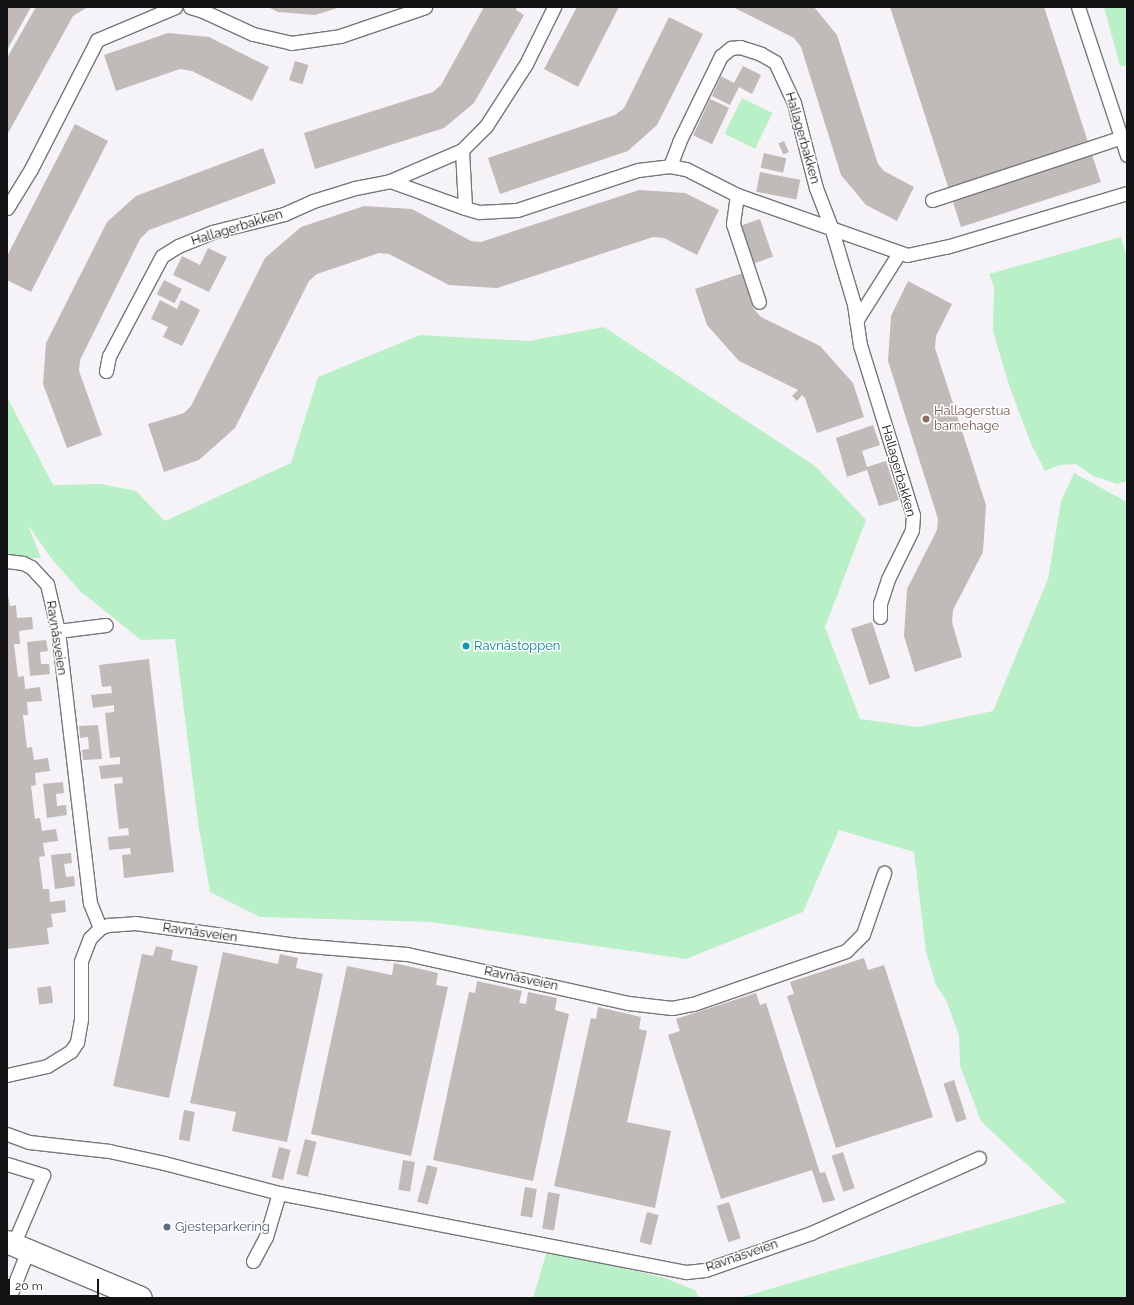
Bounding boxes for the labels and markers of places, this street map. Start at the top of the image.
place label: Hallagerstua barnehage [934,404,1010,435]
marker: Hallagerstua barnehage [921,414,931,424]
place label: Ravnåstoppen [474,638,560,654]
marker: Ravnåstoppen [461,641,471,651]
place label: Gjesteparkering [175,1219,270,1235]
marker: Gjesteparkering [162,1222,172,1232]

